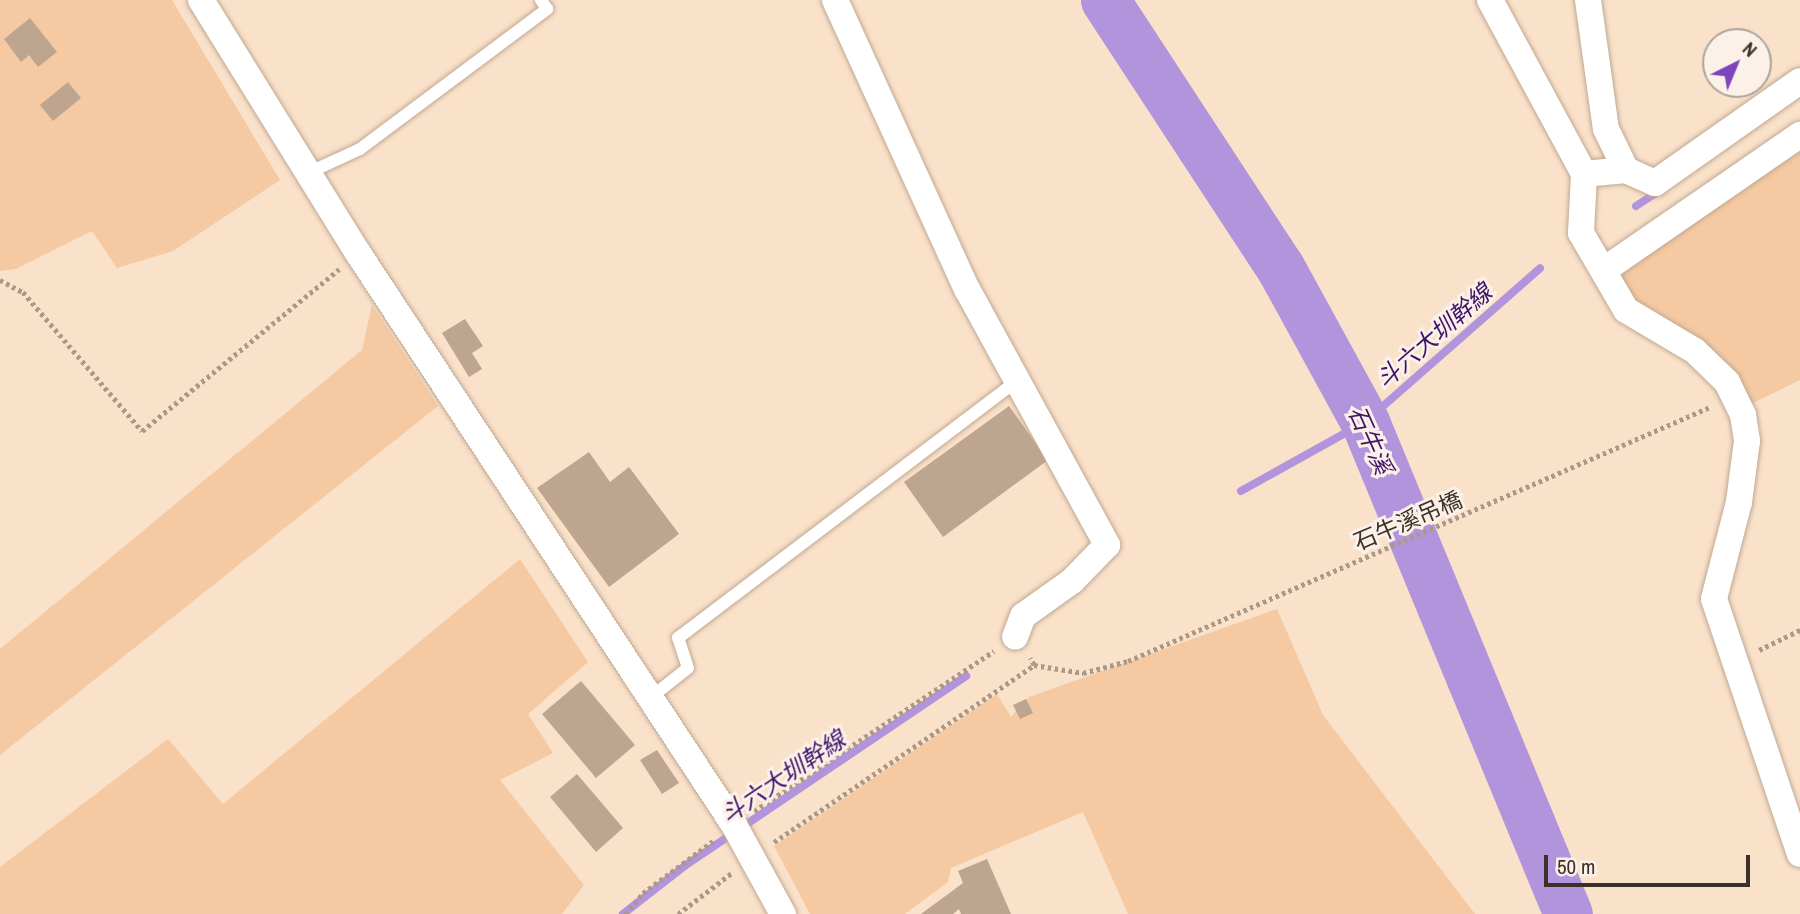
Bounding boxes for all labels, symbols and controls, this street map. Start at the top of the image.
north arrow [1702,28,1772,98]
text: N [1737,36,1763,62]
water label: 斗六大圳幹線 [1370,278,1498,394]
water label: 石牛溪 [1342,401,1398,479]
street label: 石牛溪吊橋 [1350,486,1466,556]
water label: 斗六大圳幹線 [715,725,851,829]
scale bar [1548,841,1755,885]
text: 50 m [1557,852,1595,881]

